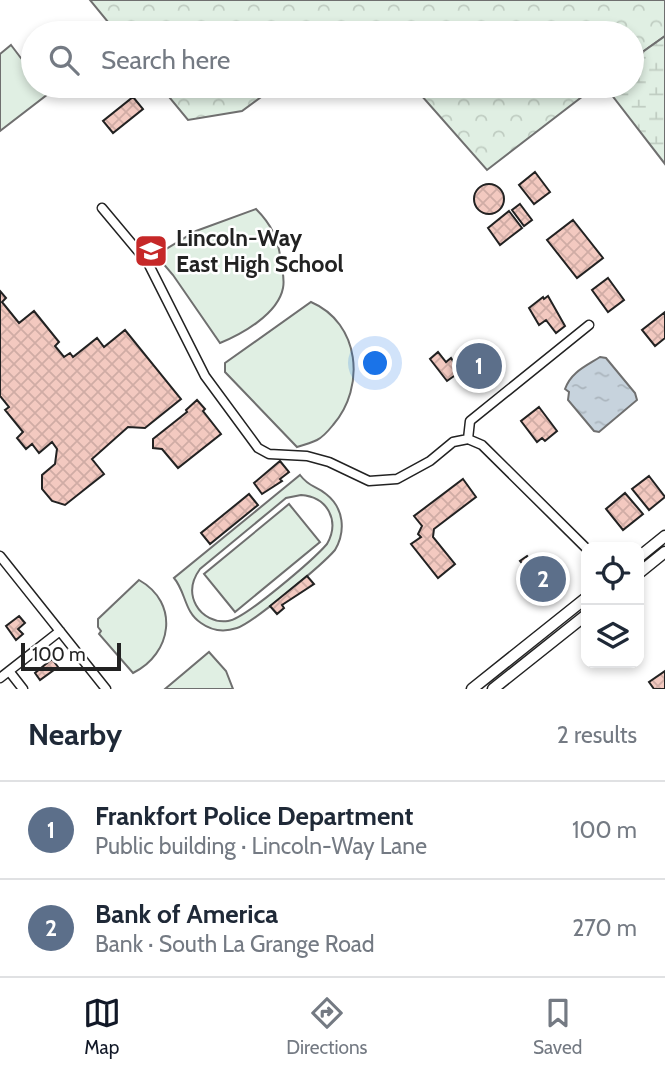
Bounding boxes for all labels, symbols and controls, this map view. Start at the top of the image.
search box [21,21,644,98]
icon: search [45,41,83,79]
text: Search here [101,44,230,76]
place label: Lincoln-Way East High School [176,224,344,278]
school or university icon: Lincoln-Way East High School [132,232,170,270]
pin: 1 [456,340,502,392]
your location [358,346,392,380]
map controls [581,542,644,668]
button: locate [581,542,644,605]
pin: 2 [520,553,566,605]
button: layers [581,605,644,668]
scale bar [21,640,121,672]
text: 100 m [32,643,86,666]
text: Nearby [28,716,122,753]
text: 2 results [557,721,637,749]
text: Frankfort Police Department [95,800,413,832]
text: 1 [47,816,55,844]
text: 100 m [572,816,637,844]
text: Public building · Lincoln-Way Lane [95,832,427,860]
text: Bank of America [95,898,278,930]
text: 2 [45,914,57,942]
text: 270 m [572,914,637,942]
text: Bank · South La Grange Road [95,930,375,958]
tab: Map [83,994,121,1059]
tab: Directions [286,994,367,1059]
tab: Saved [533,994,582,1059]

